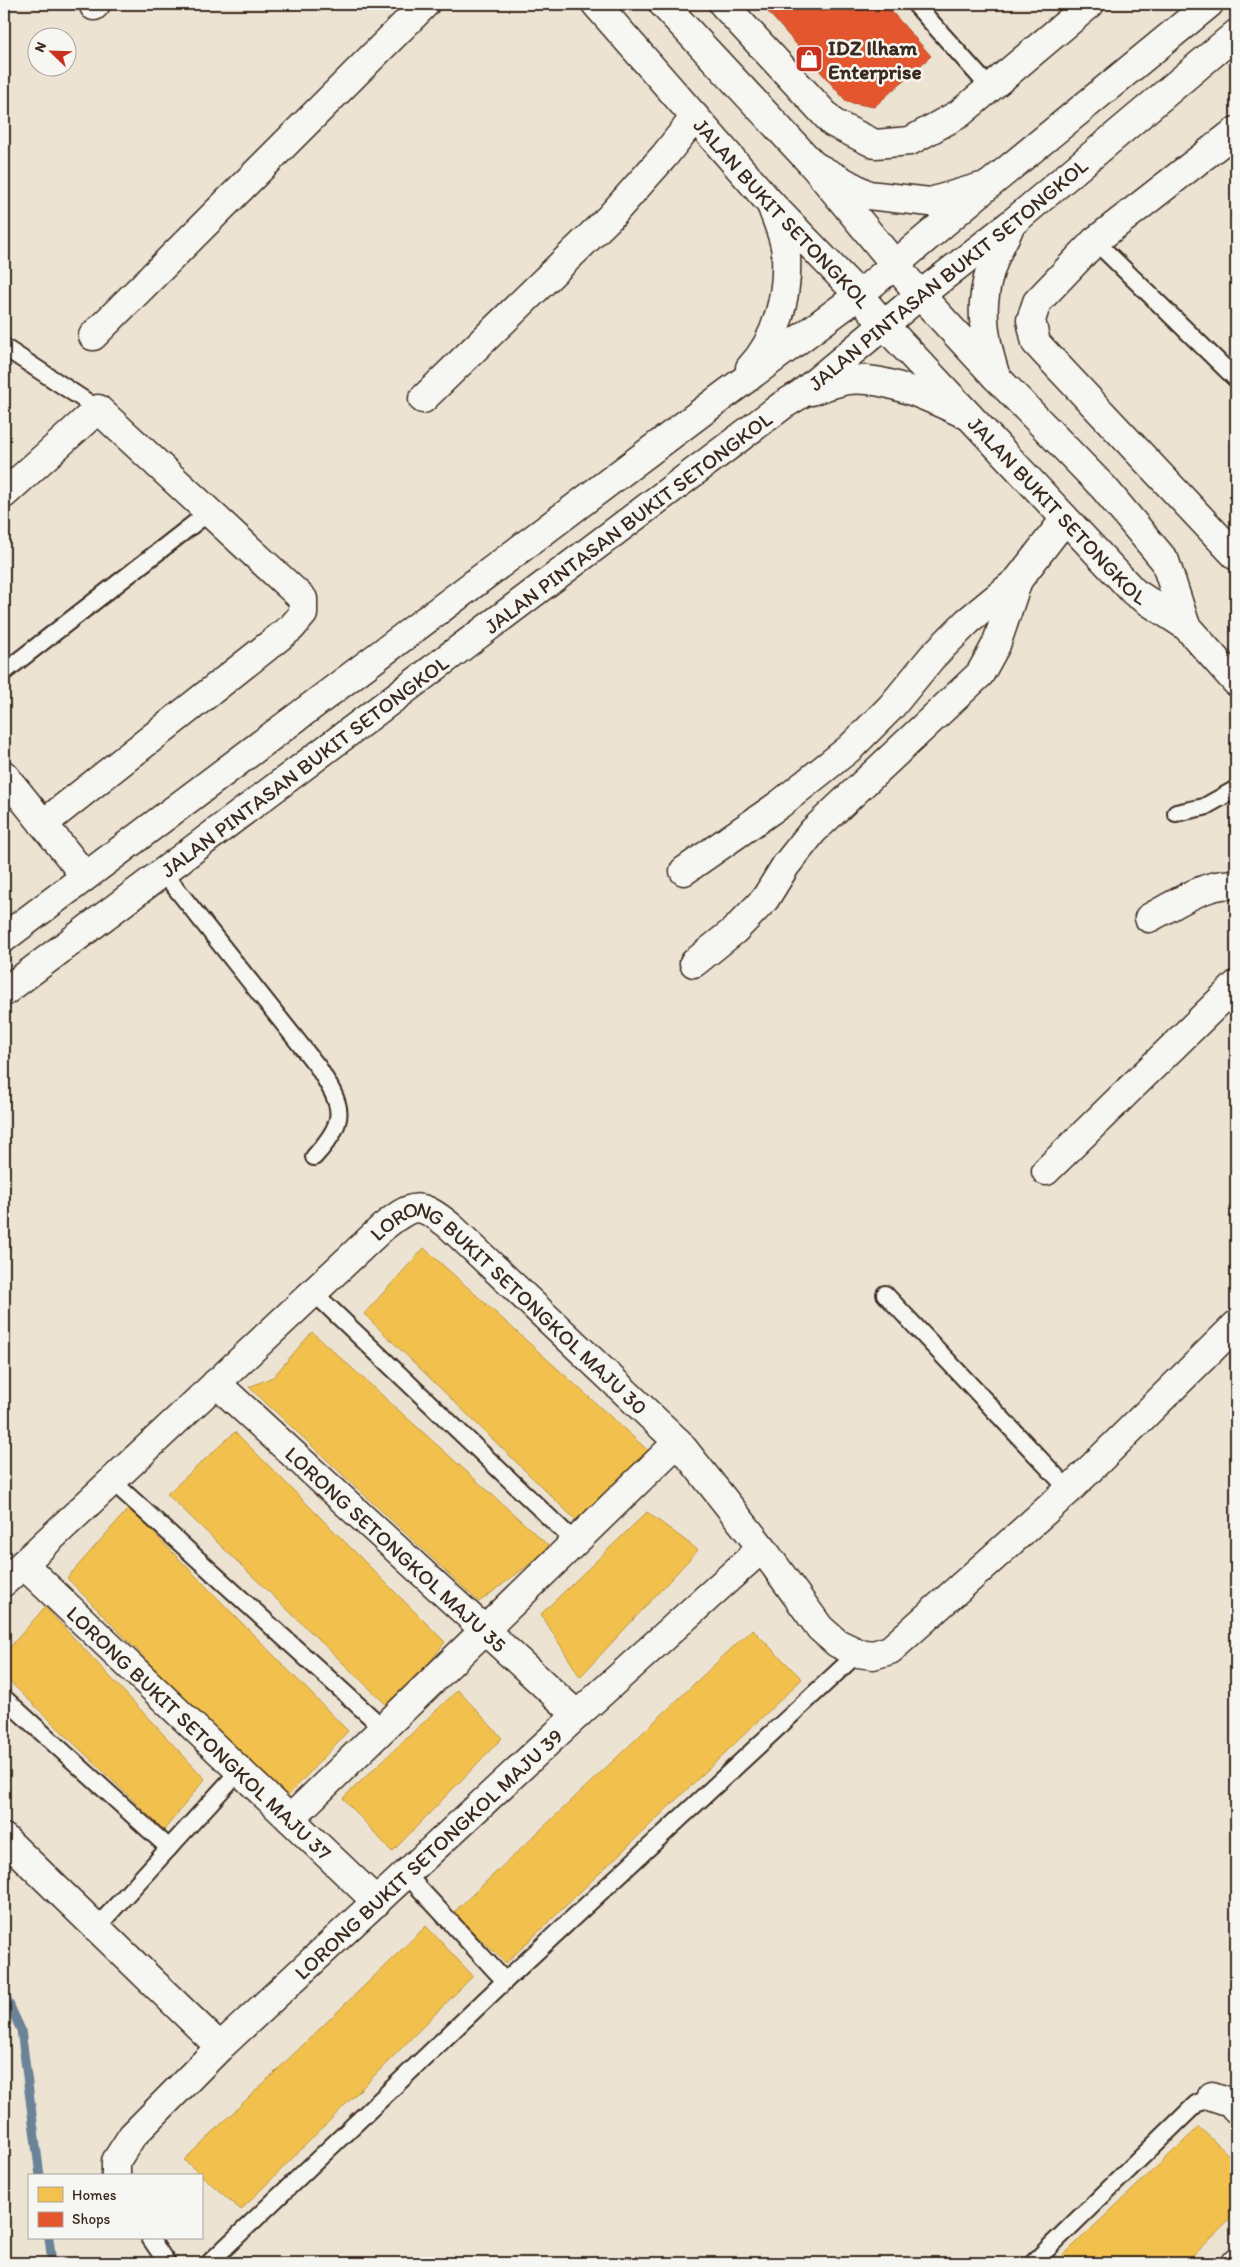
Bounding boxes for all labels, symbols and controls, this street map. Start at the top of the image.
north arrow [28,28,78,78]
place label: IDZ Ilham Enterprise [828,35,922,85]
text: N [31,39,50,55]
shop icon: IDZ Ilham Enterprise [794,44,824,74]
street label: JALAN BUKIT SETONGKOL [689,113,877,313]
street label: JALAN PINTASAN BUKIT SETONGKOL [803,152,1093,395]
street label: JALAN PINTASAN BUKIT SETONGKOL [479,405,777,638]
street label: JALAN BUKIT SETONGKOL [963,411,1152,610]
street label: JALAN PINTASAN BUKIT SETONGKOL [156,649,453,882]
street label: LORONG BUKIT SETONGKOL MAJU 30 [364,1195,653,1419]
street label: LORONG SETONGKOL MAJU 35 [280,1441,512,1657]
street label: LORONG BUKIT SETONGKOL MAJU 37 [62,1600,337,1865]
street label: LORONG BUKIT SETONGKOL MAJU 39 [289,1723,567,1984]
legend [28,2174,202,2240]
text: Homes [72,2186,117,2204]
text: Shops [72,2210,111,2228]

